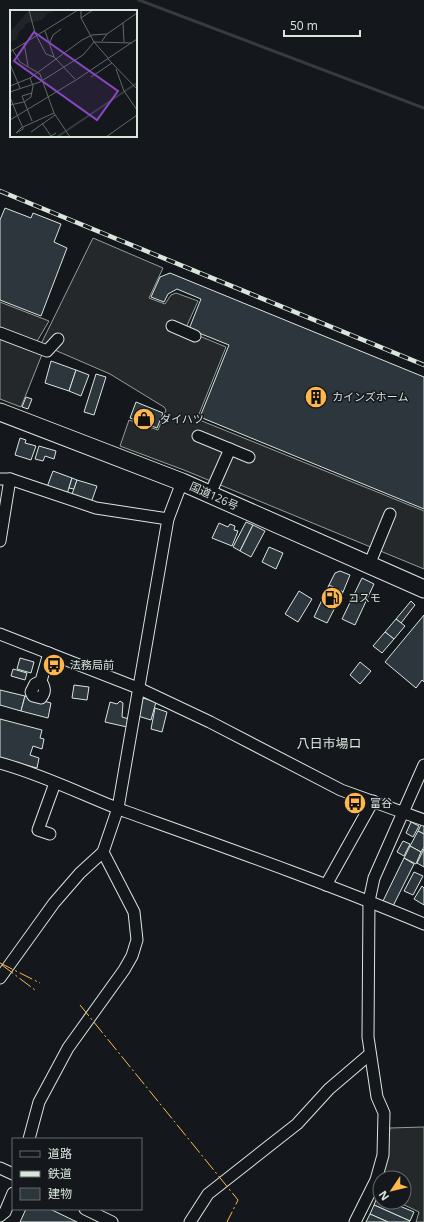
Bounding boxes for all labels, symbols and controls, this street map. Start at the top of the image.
inset map [10,10,137,137]
scale bar [284,12,360,38]
text: 50 m [290,17,318,34]
building icon: カインズホーム [303,384,329,410]
place label: カインズホーム [332,389,408,404]
shop icon: ダイハツ [131,406,157,432]
place label: ダイハツ [160,411,204,426]
street label: 国道126号 [187,478,241,513]
fuel station icon: コスモ [319,585,345,611]
place label: コスモ [348,590,381,605]
bus stop icon: 法務局前 [41,652,67,678]
place label: 法務局前 [70,657,114,672]
district label: 八日市場ロ [296,734,362,752]
bus stop icon: 富谷 [342,790,368,816]
place label: 富谷 [370,795,392,810]
legend [12,1138,142,1210]
text: 道路 [48,1145,72,1162]
text: 鉄道 [48,1165,72,1182]
north arrow [372,1170,412,1210]
text: 建物 [48,1185,72,1202]
text: N [375,1188,392,1204]

